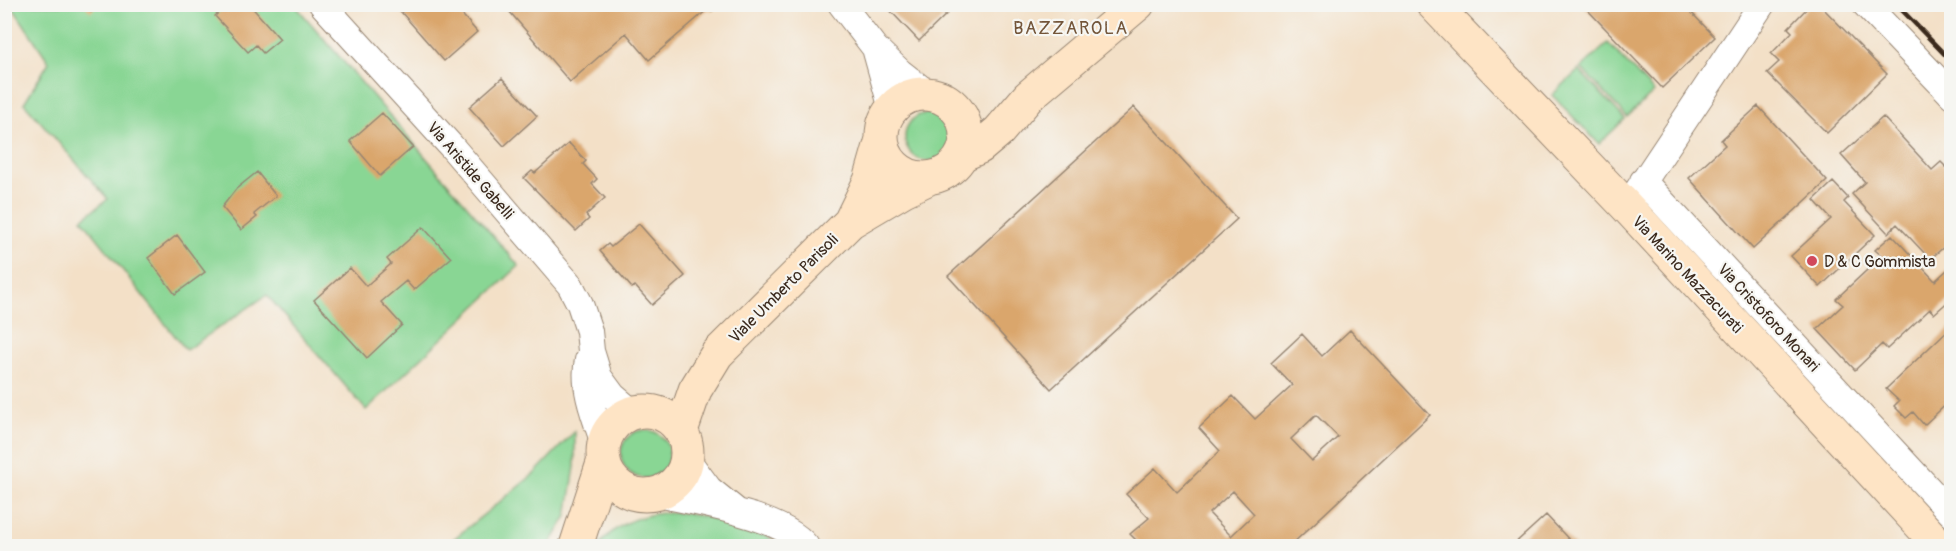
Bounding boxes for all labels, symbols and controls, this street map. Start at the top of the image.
district label: BAZZAROLA [1013,17,1129,40]
street label: Via Aristide Gabelli [423,118,518,223]
street label: Via Marino Mazzacurati [1628,212,1747,338]
street label: Viale Umberto Parisoli [725,230,843,348]
place label: D & C Gommista [1824,252,1935,272]
marker: D & C Gommista [1805,254,1819,268]
street label: Via Cristoforo Monari [1713,259,1824,376]

